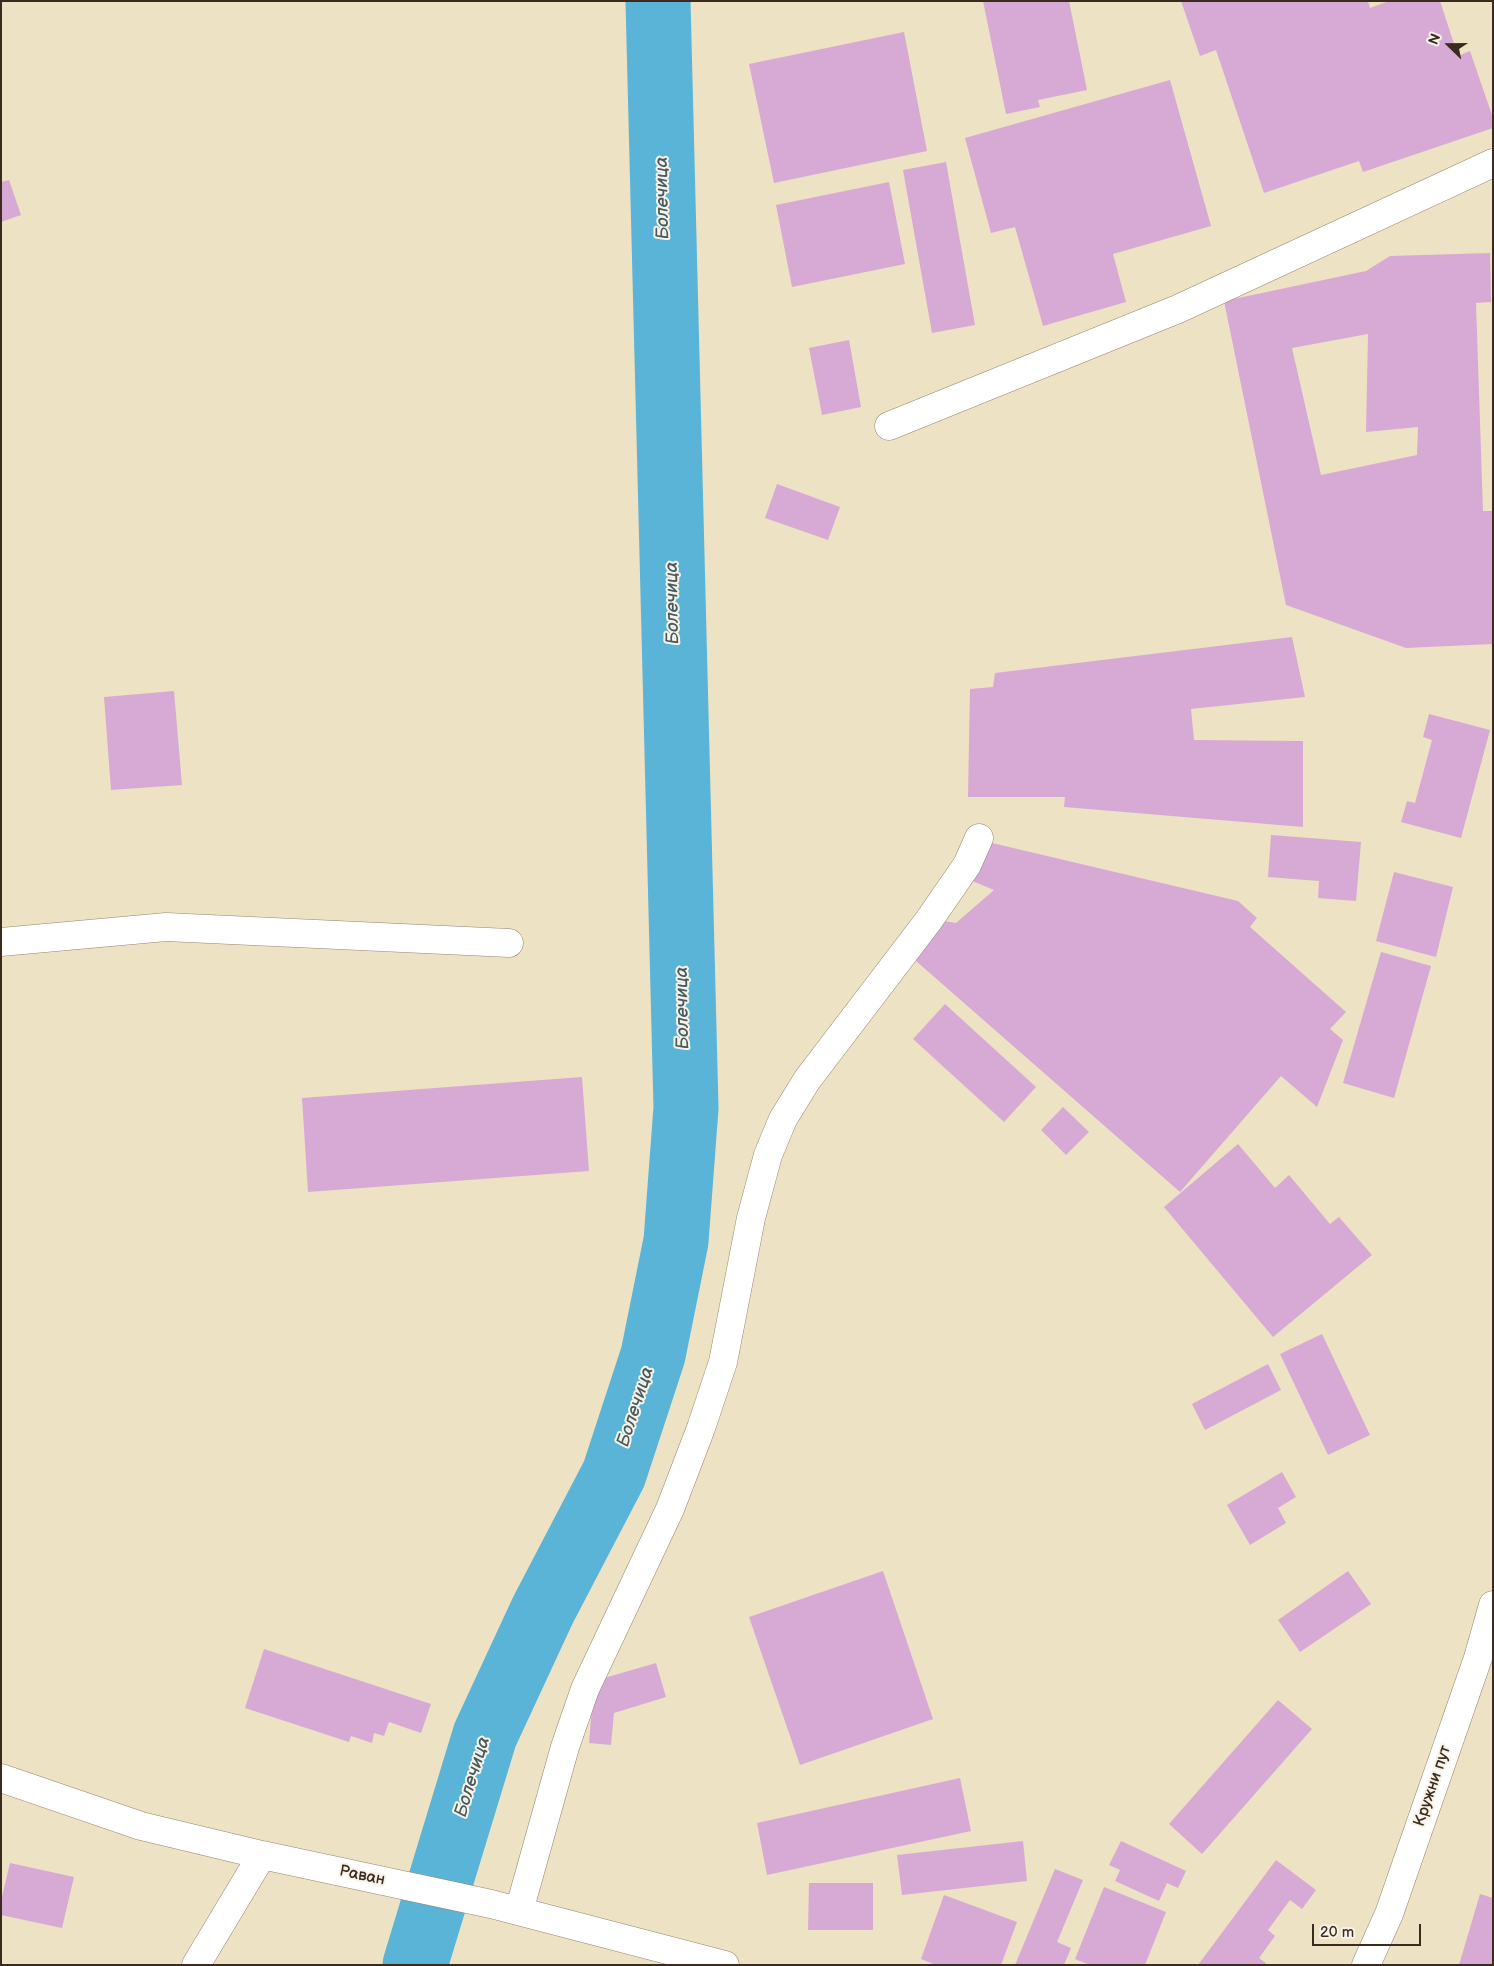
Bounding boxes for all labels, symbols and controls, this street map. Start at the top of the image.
north arrow [1424,20,1474,70]
text: N [1425,31,1444,47]
water label: Болечица [651,156,675,240]
water label: Болечица [661,561,685,645]
water label: Болечица [671,966,695,1050]
water label: Болечица [613,1364,659,1450]
water label: Болечица [451,1734,495,1820]
street label: Кружни пут [1410,1743,1456,1829]
street label: Раван [337,1862,387,1890]
scale bar [1314,1914,1423,1946]
text: 20 m [1320,1923,1354,1942]

